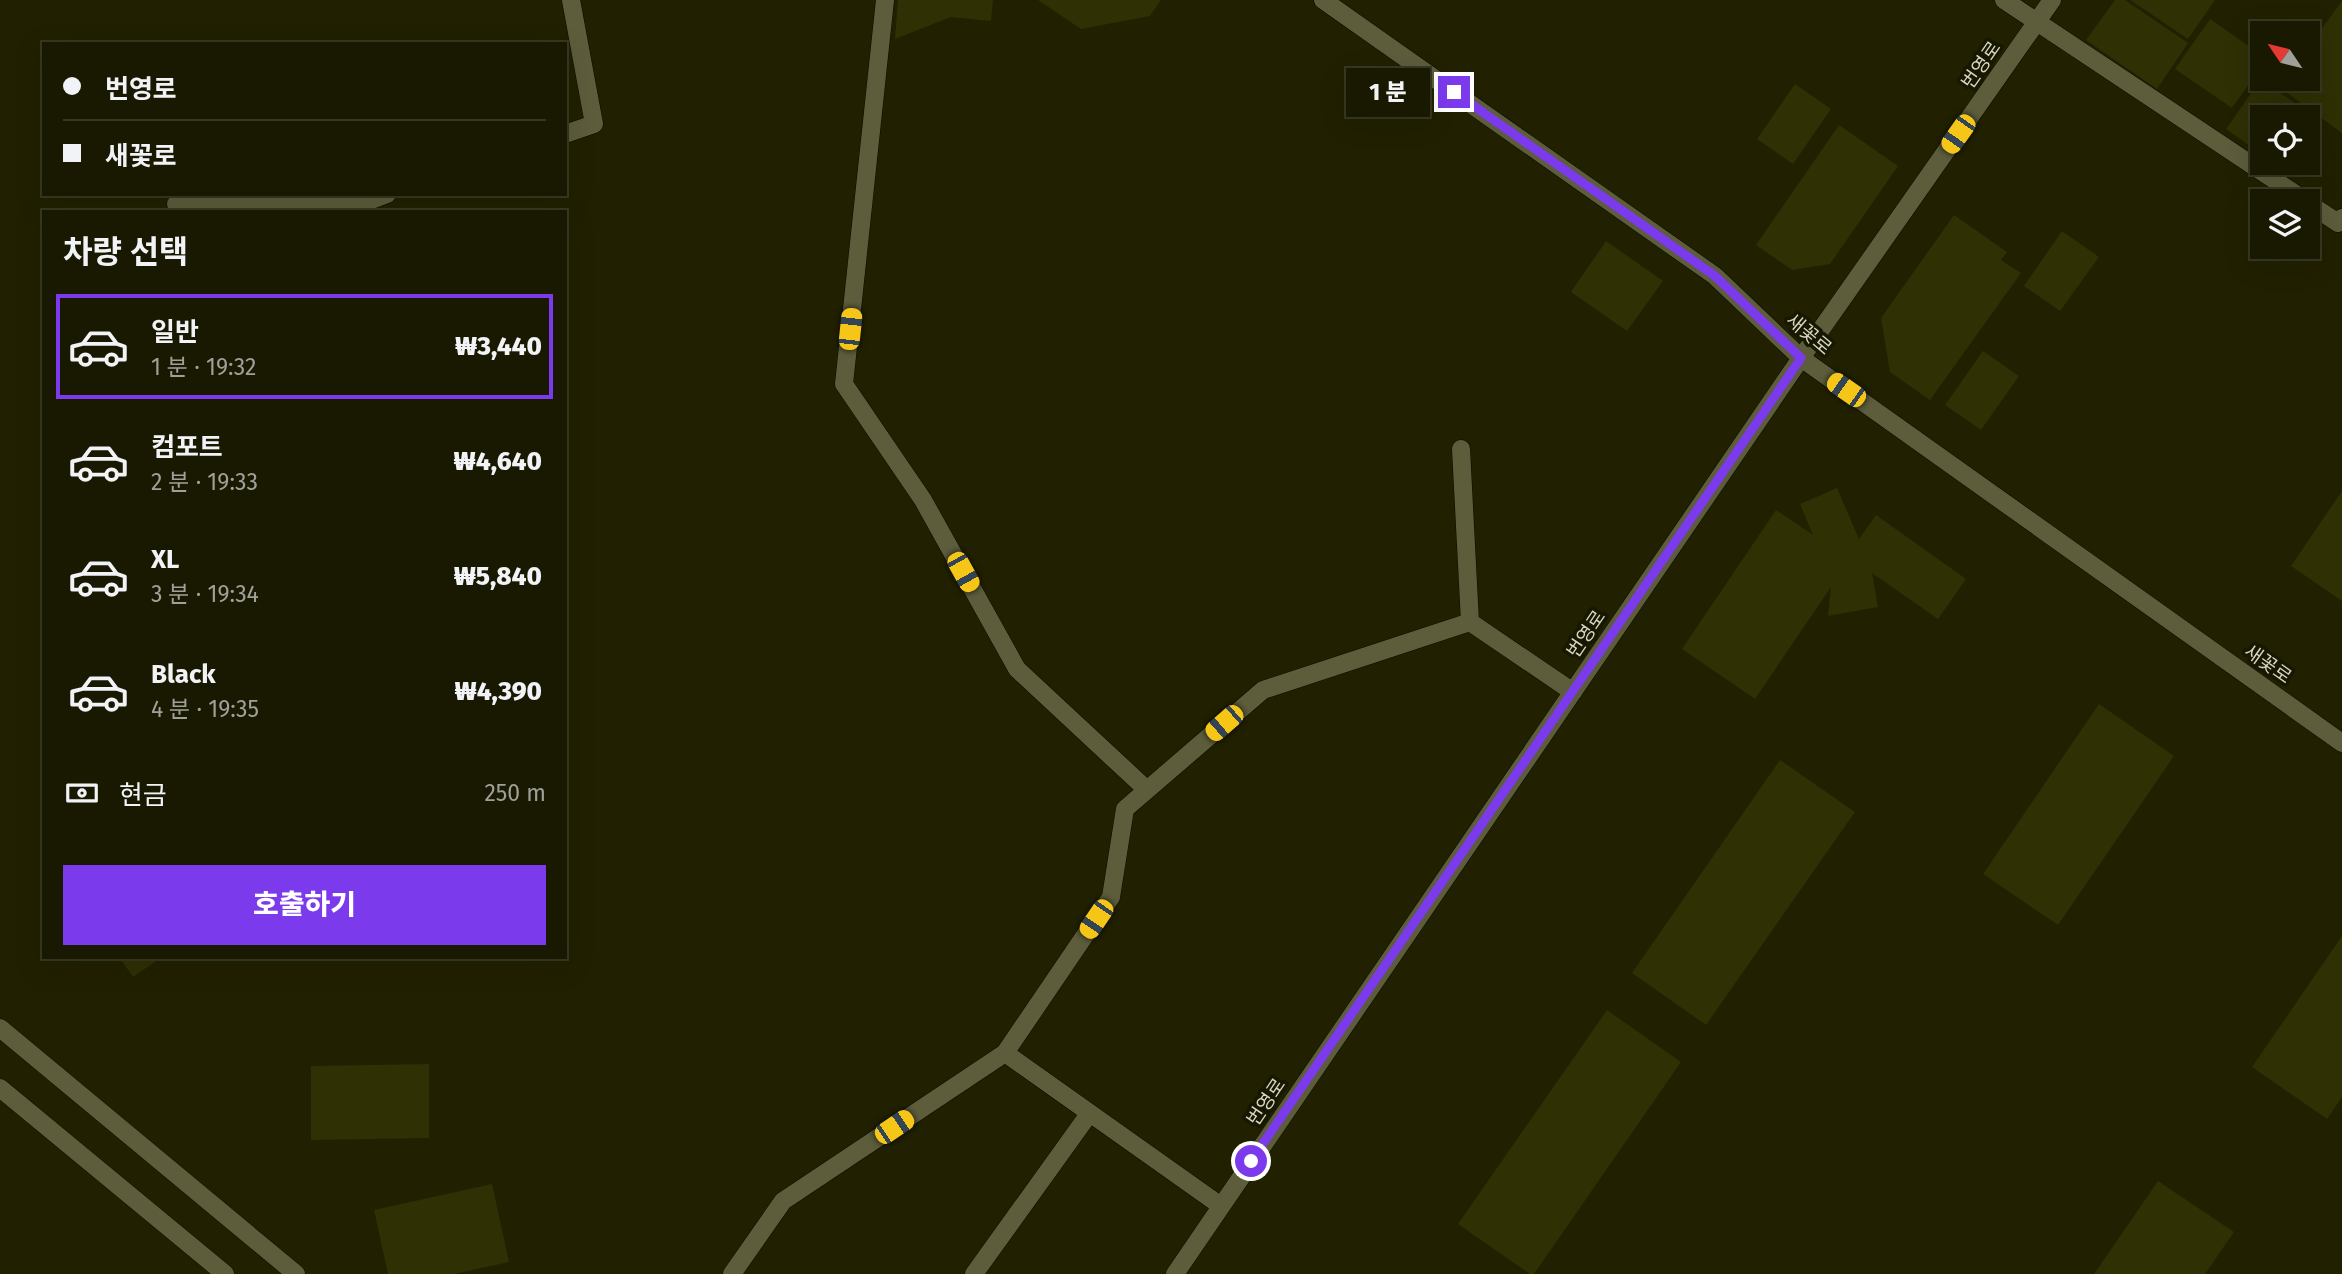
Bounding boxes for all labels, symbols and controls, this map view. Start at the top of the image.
north arrow [2250,21,2320,91]
map controls [2250,21,2320,259]
street label: 번영로 [1957,37,2005,93]
callout: 1 분 [1346,68,1430,116]
text: 번영로 [105,74,177,105]
route end [1438,76,1470,108]
text: 1 분 [1369,78,1407,106]
button: locate [2250,105,2320,175]
car [1938,111,1979,157]
text: 새꽃로 [105,141,177,172]
button: layers [2250,189,2320,259]
text: 차량 선택 [63,233,188,271]
car [838,307,863,351]
street label: 새꽃로 [1782,308,1836,360]
icon: car [67,315,130,378]
text: 일반 [151,317,199,348]
text: ₩3,440 [455,331,542,362]
text: 1 분 · 19:32 [151,353,256,381]
car [1823,369,1870,411]
icon: car [67,430,130,493]
text: 컴포트 [151,432,223,463]
text: ₩4,640 [454,446,542,477]
text: 2 분 · 19:33 [151,468,258,496]
text: XL [151,544,179,575]
icon: car [67,545,130,608]
car [944,549,983,595]
text: ₩5,840 [454,561,542,592]
text: 3 분 · 19:34 [151,580,259,608]
street label: 번영로 [1562,606,1610,662]
street label: 새꽃로 [2240,640,2296,688]
text: Black [151,659,216,690]
icon: car [67,660,130,723]
text: ₩4,390 [454,676,542,707]
text: 4 분 · 19:35 [151,695,259,723]
car [1202,701,1247,745]
icon: cash [63,774,101,812]
text: 250 m [484,779,546,807]
text: 현금 [119,780,167,811]
button: 호출하기 [63,865,546,945]
car [1076,896,1117,942]
street label: 번영로 [1242,1074,1290,1130]
car [871,1107,918,1147]
route start [1235,1145,1267,1177]

